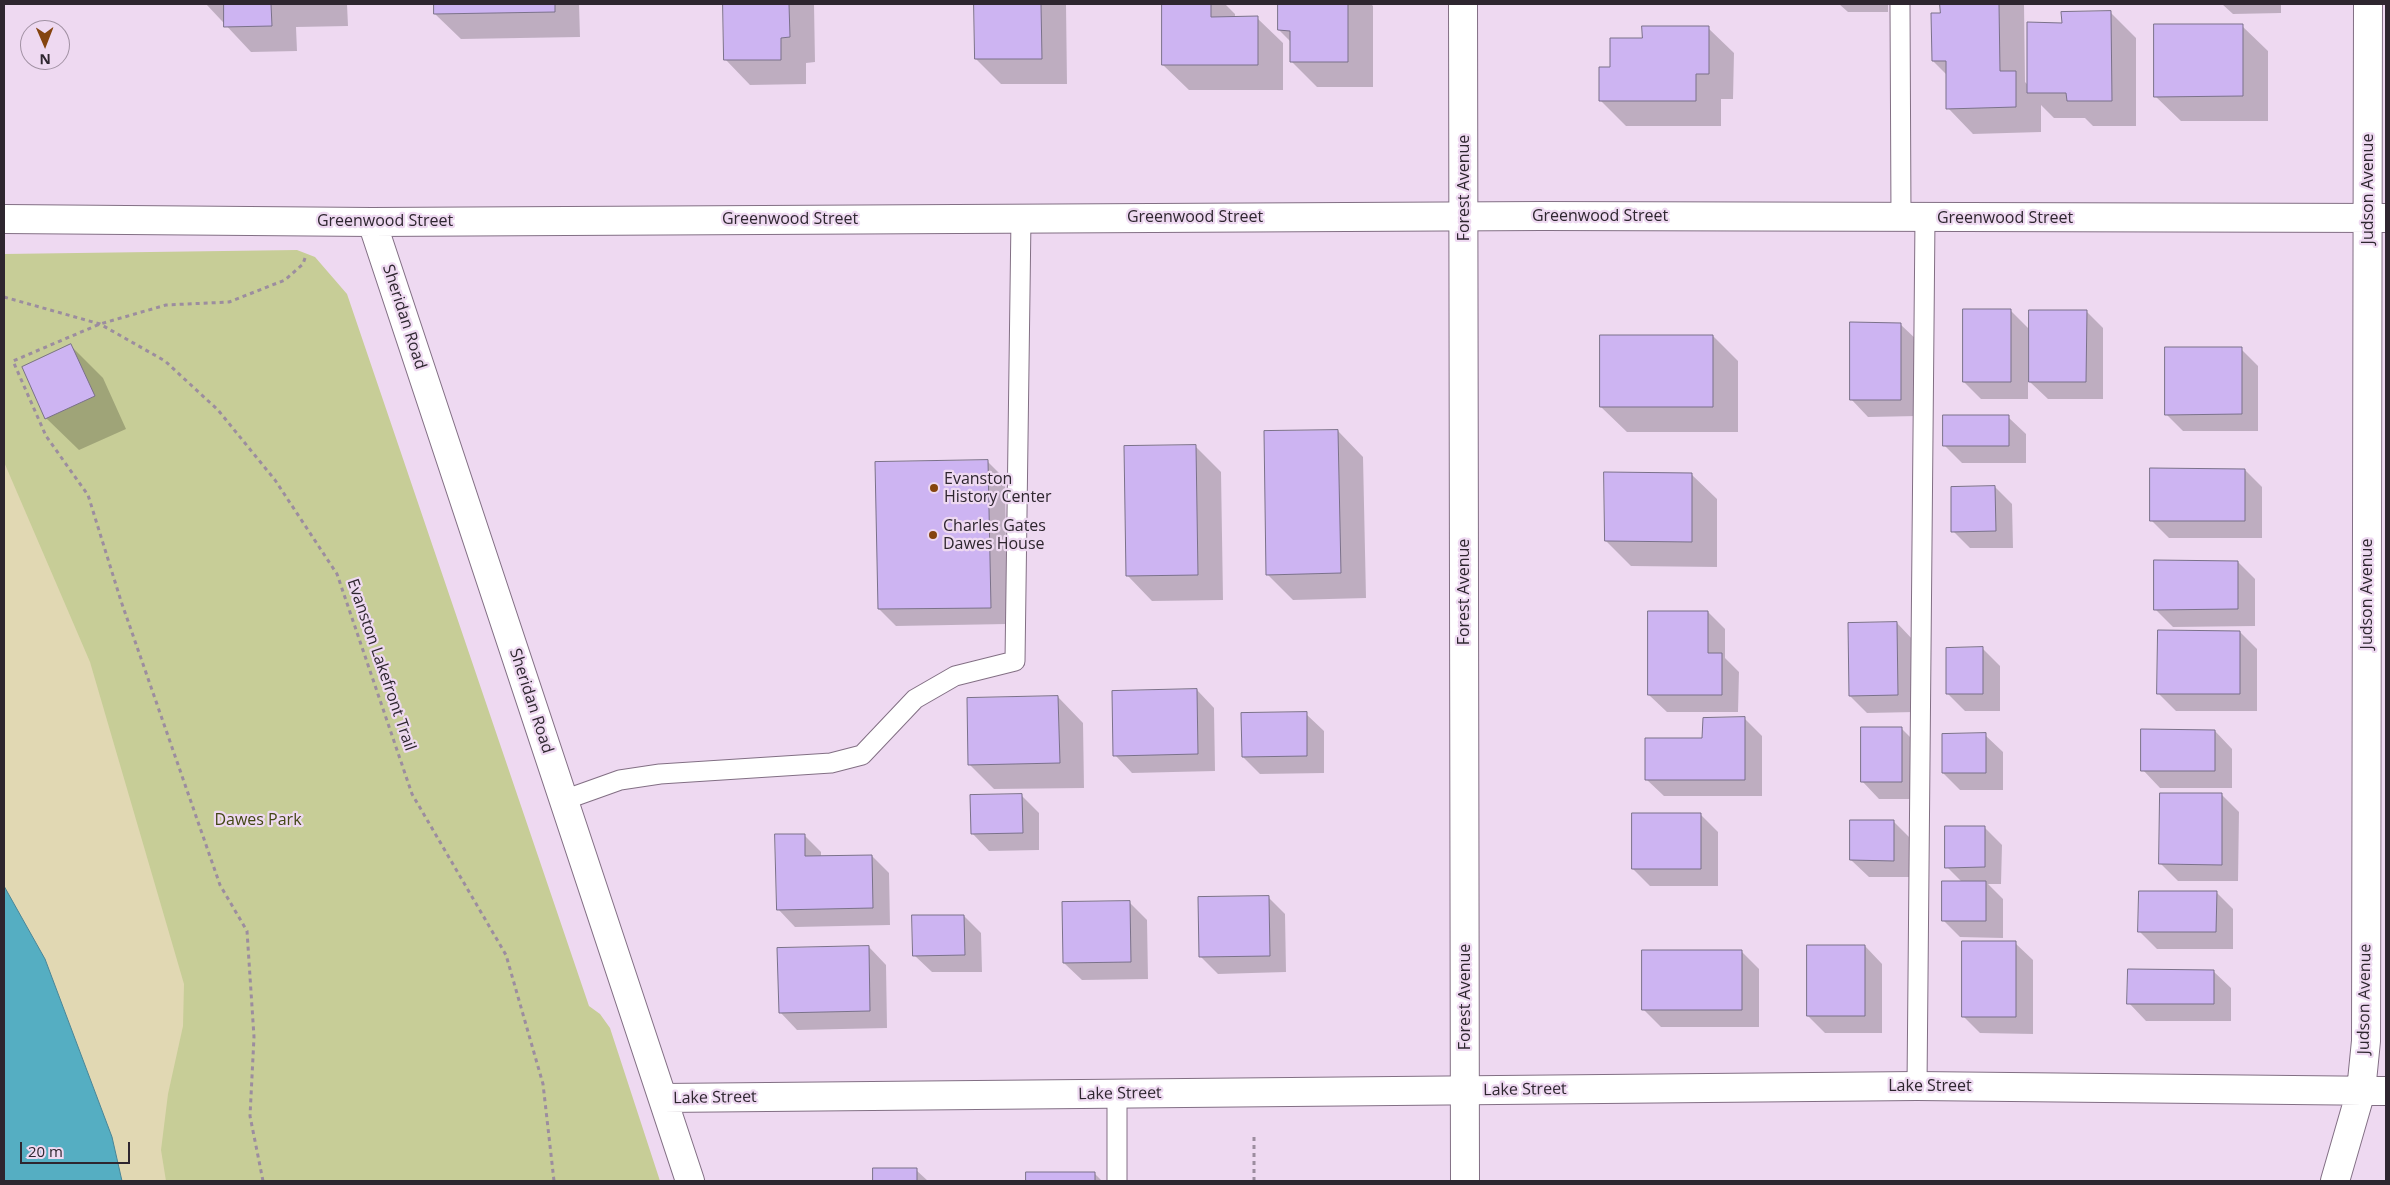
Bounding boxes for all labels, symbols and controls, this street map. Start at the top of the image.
north arrow [20,20,70,70]
text: N [39,50,51,69]
street label: Judson Avenue [2358,134,2378,244]
street label: Forest Avenue [1454,135,1474,241]
street label: Greenwood Street [1532,206,1668,226]
street label: Greenwood Street [1127,207,1263,227]
street label: Greenwood Street [1937,208,2073,228]
street label: Greenwood Street [722,209,858,229]
street label: Greenwood Street [317,211,453,231]
street label: Sheridan Road [378,262,430,372]
place label: Evanston History Center [944,469,1052,507]
marker: Evanston History Center [928,482,940,494]
place label: Charles Gates Dawes House [943,516,1046,554]
marker: Charles Gates Dawes House [927,529,939,541]
street label: Forest Avenue [1454,539,1474,645]
street label: Judson Avenue [2357,539,2377,649]
street label: Evanston Lakefront Trail [343,576,419,754]
street label: Sheridan Road [505,646,557,756]
park label: Dawes Park [214,810,302,830]
street label: Judson Avenue [2354,943,2376,1055]
street label: Forest Avenue [1455,944,1475,1050]
street label: Lake Street [1888,1076,1972,1096]
street label: Lake Street [1483,1080,1567,1100]
street label: Lake Street [1078,1084,1162,1104]
street label: Lake Street [673,1088,757,1108]
scale bar [22,1132,132,1164]
text: 20 m [28,1141,63,1161]

